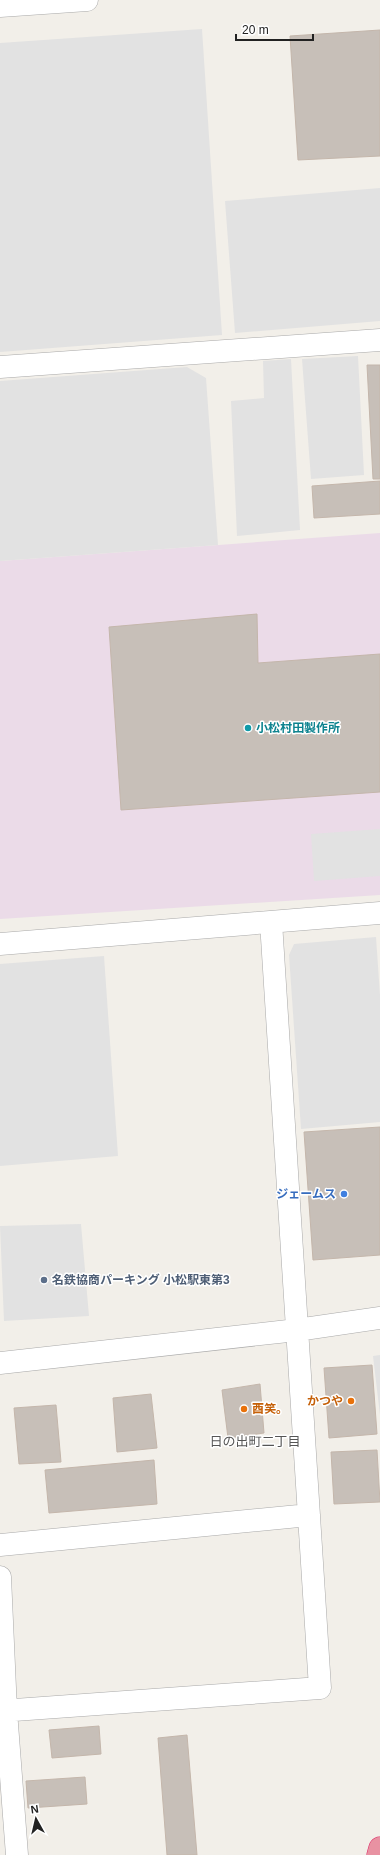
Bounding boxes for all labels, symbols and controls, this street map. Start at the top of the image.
scale bar [236,16,313,42]
text: 20 m [242,23,269,37]
place label: 小松村田製作所 [256,721,340,735]
marker: 小松村田製作所 [243,723,253,733]
place label: ジェームス [276,1187,336,1201]
marker: ジェームス [339,1189,349,1199]
place label: 名鉄協商パーキング 小松駅東第3 [52,1273,230,1287]
marker: 名鉄協商パーキング 小松駅東第3 [39,1275,49,1285]
place label: かつや [307,1394,343,1408]
marker: かつや [346,1396,356,1406]
place label: 酉笑。 [252,1402,288,1416]
marker: 酉笑。 [239,1404,249,1414]
district label: 日の出町二丁目 [209,1434,301,1449]
north arrow [16,1799,56,1839]
text: N [30,1803,39,1816]

